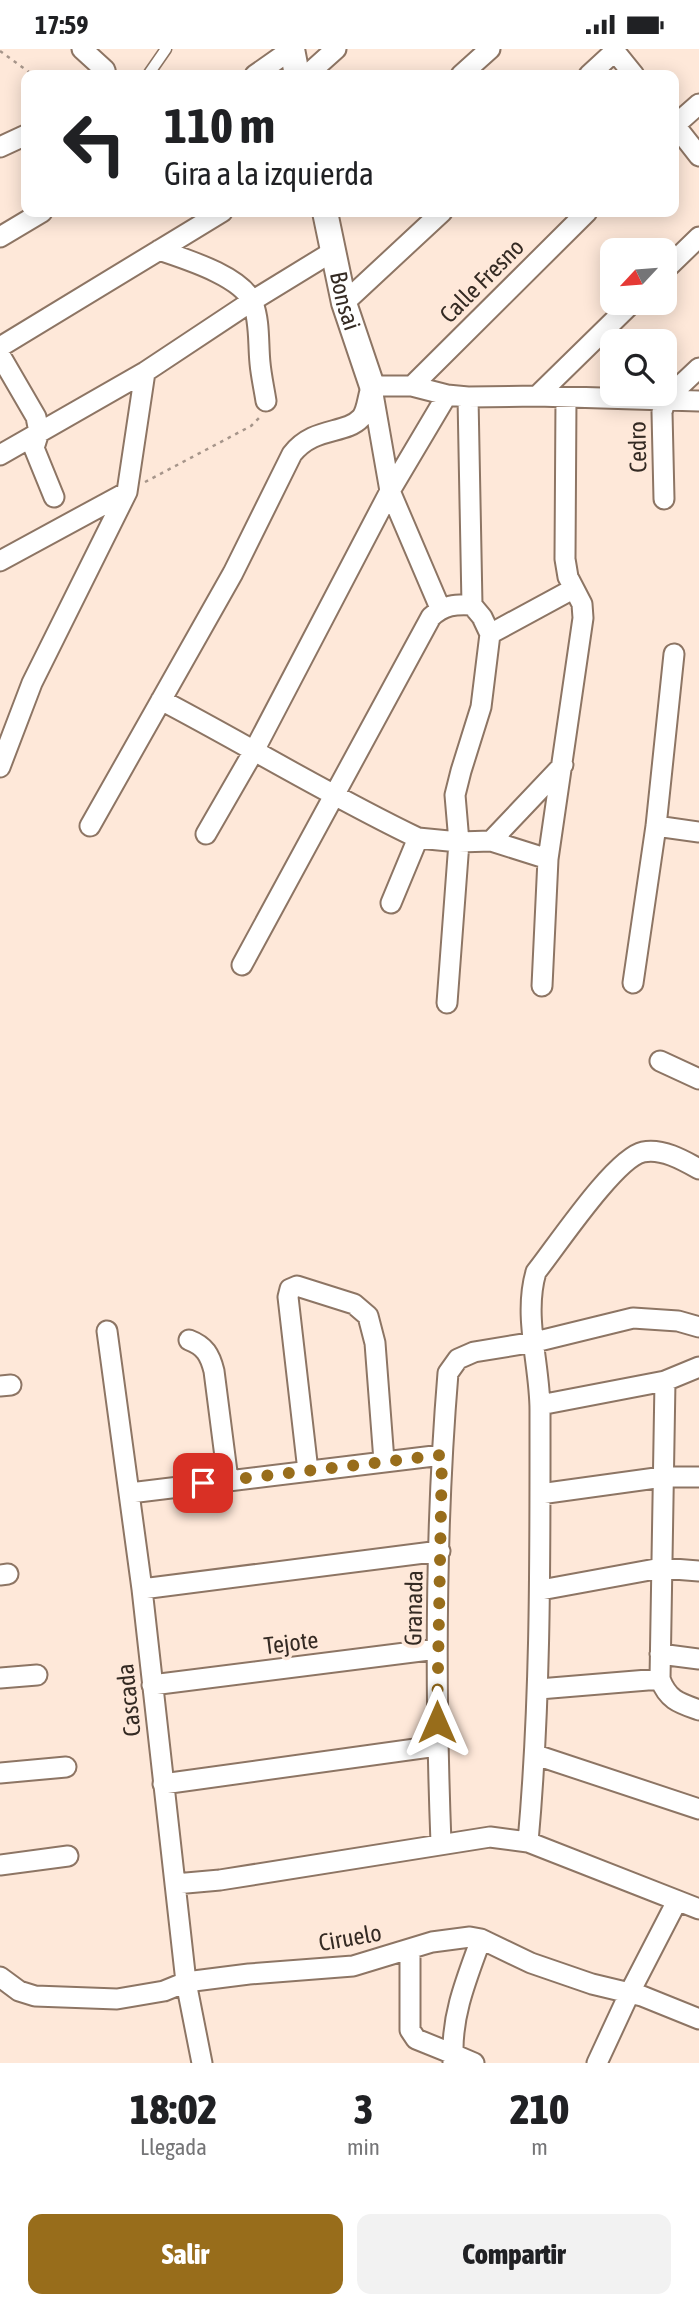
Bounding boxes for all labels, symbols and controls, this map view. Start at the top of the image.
text: 17:59 [35,10,89,40]
text: 110 m [164,97,275,153]
icon: left [49,98,140,189]
text: Gira a la izquierda [164,155,374,192]
street label: Calle Fresno [434,233,529,328]
north arrow [600,238,677,315]
map controls [600,238,677,406]
street label: Bonsai [325,269,366,333]
button: search [600,329,677,406]
street label: Cedro [624,421,651,473]
pin [173,1453,233,1513]
icon: arrive [184,1464,222,1502]
street label: Granada [399,1570,428,1646]
street label: Tejote [262,1626,320,1659]
street label: Cascada [111,1662,146,1738]
position arrow [400,1685,474,1759]
street label: Ciruelo [316,1919,383,1956]
text: 18:02 [130,2085,217,2133]
text: 3 [354,2085,373,2133]
text: 210 [510,2085,569,2133]
text: Llegada [140,2134,207,2160]
text: min [347,2134,380,2160]
text: m [531,2134,548,2160]
button: Salir [28,2214,343,2294]
button: Compartir [357,2214,671,2294]

